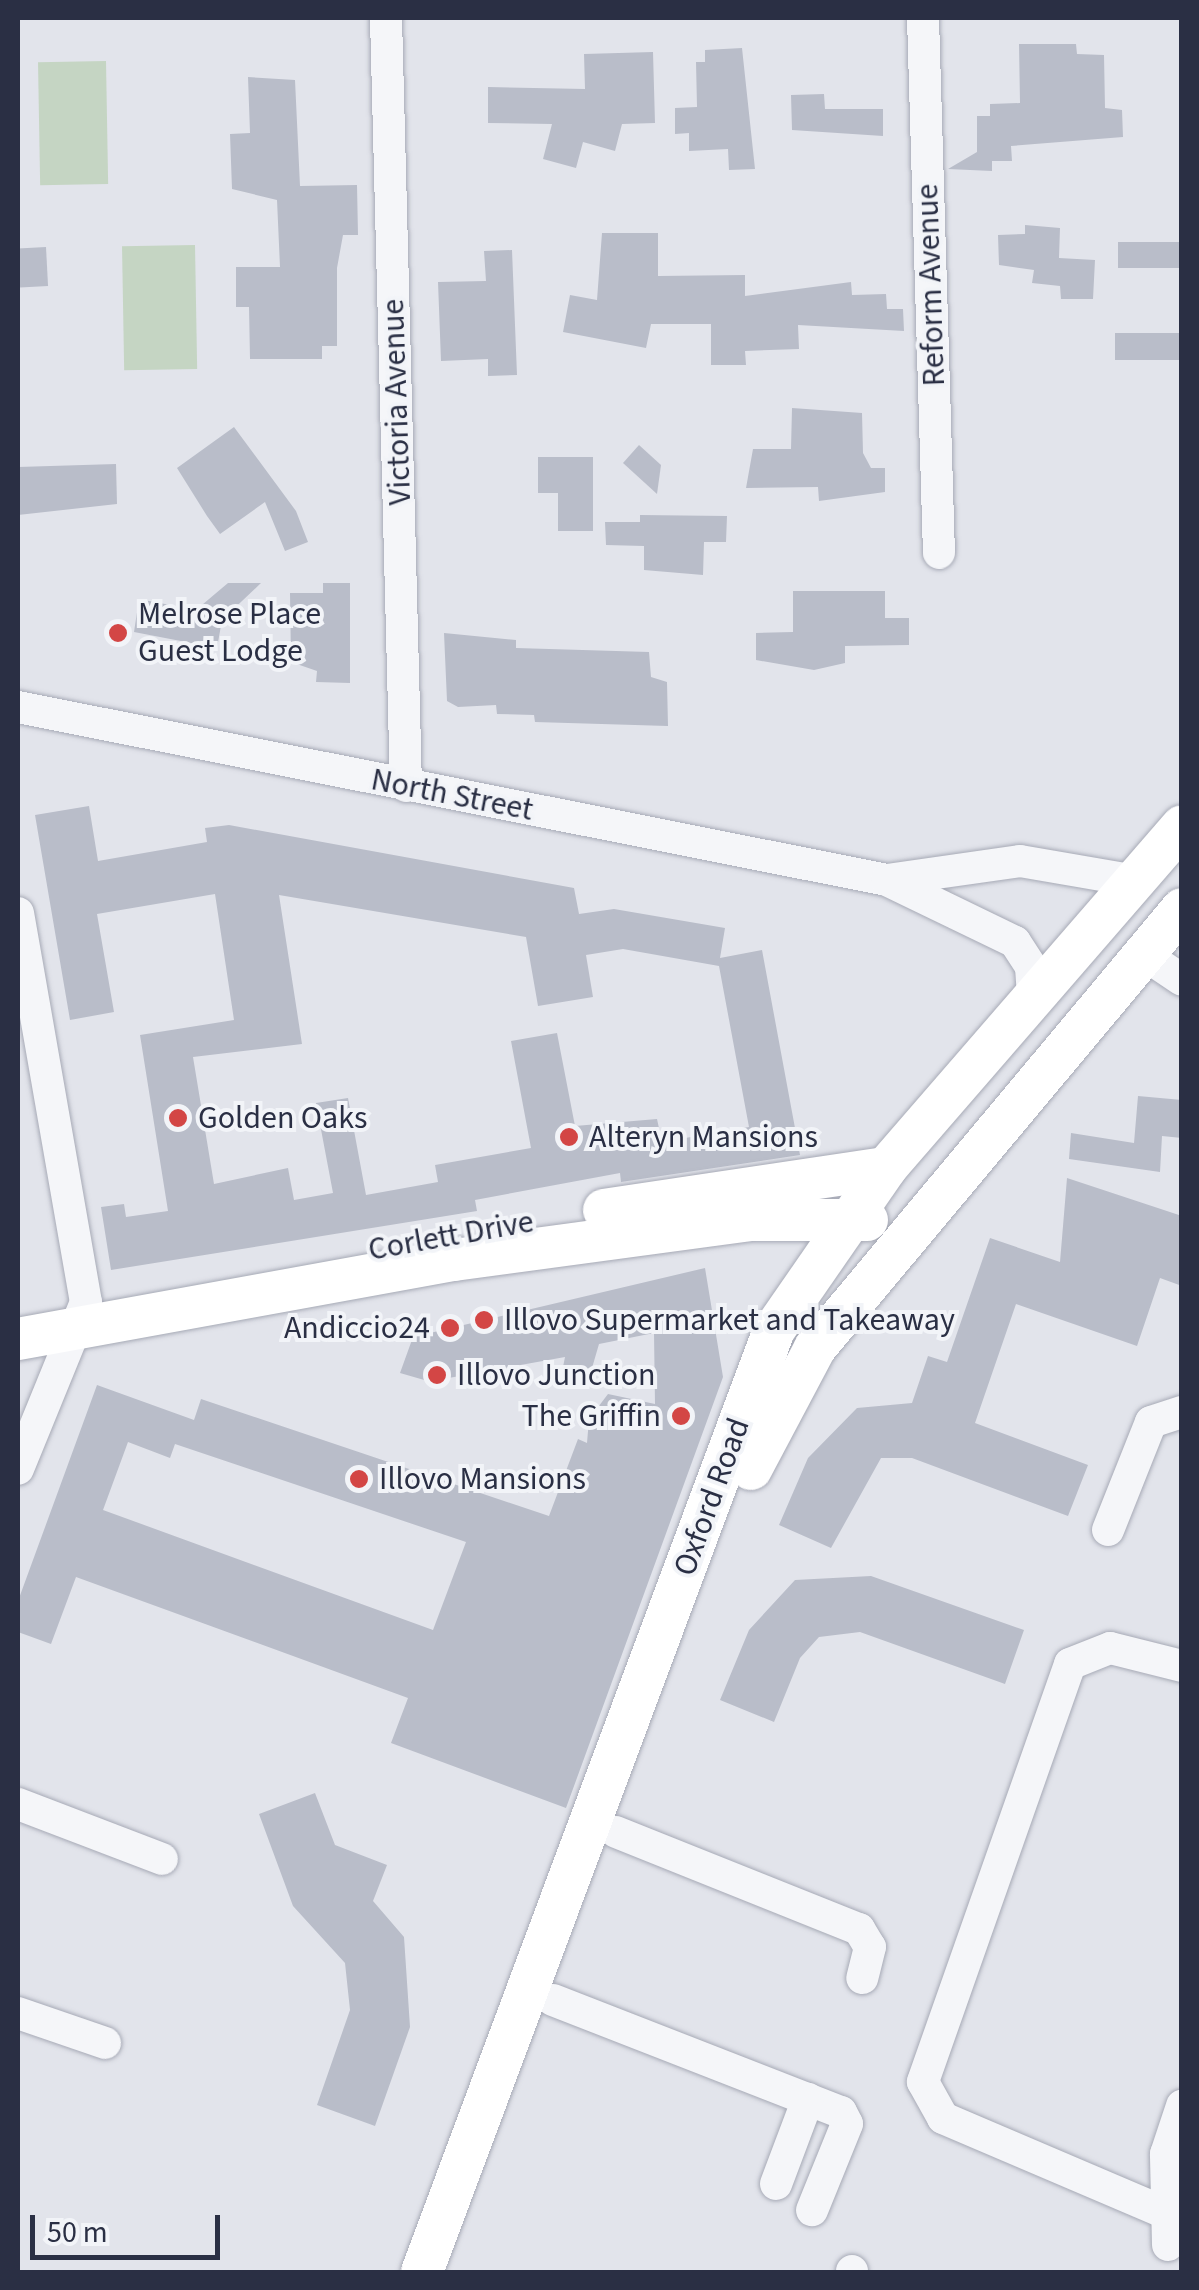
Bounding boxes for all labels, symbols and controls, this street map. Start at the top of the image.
street label: Reform Avenue [908,183,954,387]
street label: Victoria Avenue [374,298,420,506]
place label: Melrose Place Guest Lodge [138,596,321,671]
marker: Melrose Place Guest Lodge [107,622,129,644]
street label: North Street [368,761,536,829]
place label: Golden Oaks [198,1099,367,1137]
marker: Golden Oaks [167,1107,189,1129]
place label: Alteryn Mansions [589,1118,818,1156]
marker: Alteryn Mansions [558,1126,580,1148]
street label: Corlett Drive [365,1203,537,1269]
place label: Illovo Supermarket and Takeaway [504,1301,955,1339]
place label: Andiccio24 [284,1309,430,1347]
marker: Illovo Supermarket and Takeaway [473,1309,495,1331]
marker: Andiccio24 [439,1317,461,1339]
place label: Illovo Junction [457,1356,656,1394]
marker: Illovo Junction [426,1364,448,1386]
place label: The Griffin [522,1397,661,1435]
marker: The Griffin [670,1405,692,1427]
street label: Oxford Road [666,1413,758,1581]
place label: Illovo Mansions [379,1460,586,1498]
marker: Illovo Mansions [348,1468,370,1490]
scale bar [35,2195,225,2257]
text: 50 m [47,2211,108,2254]

